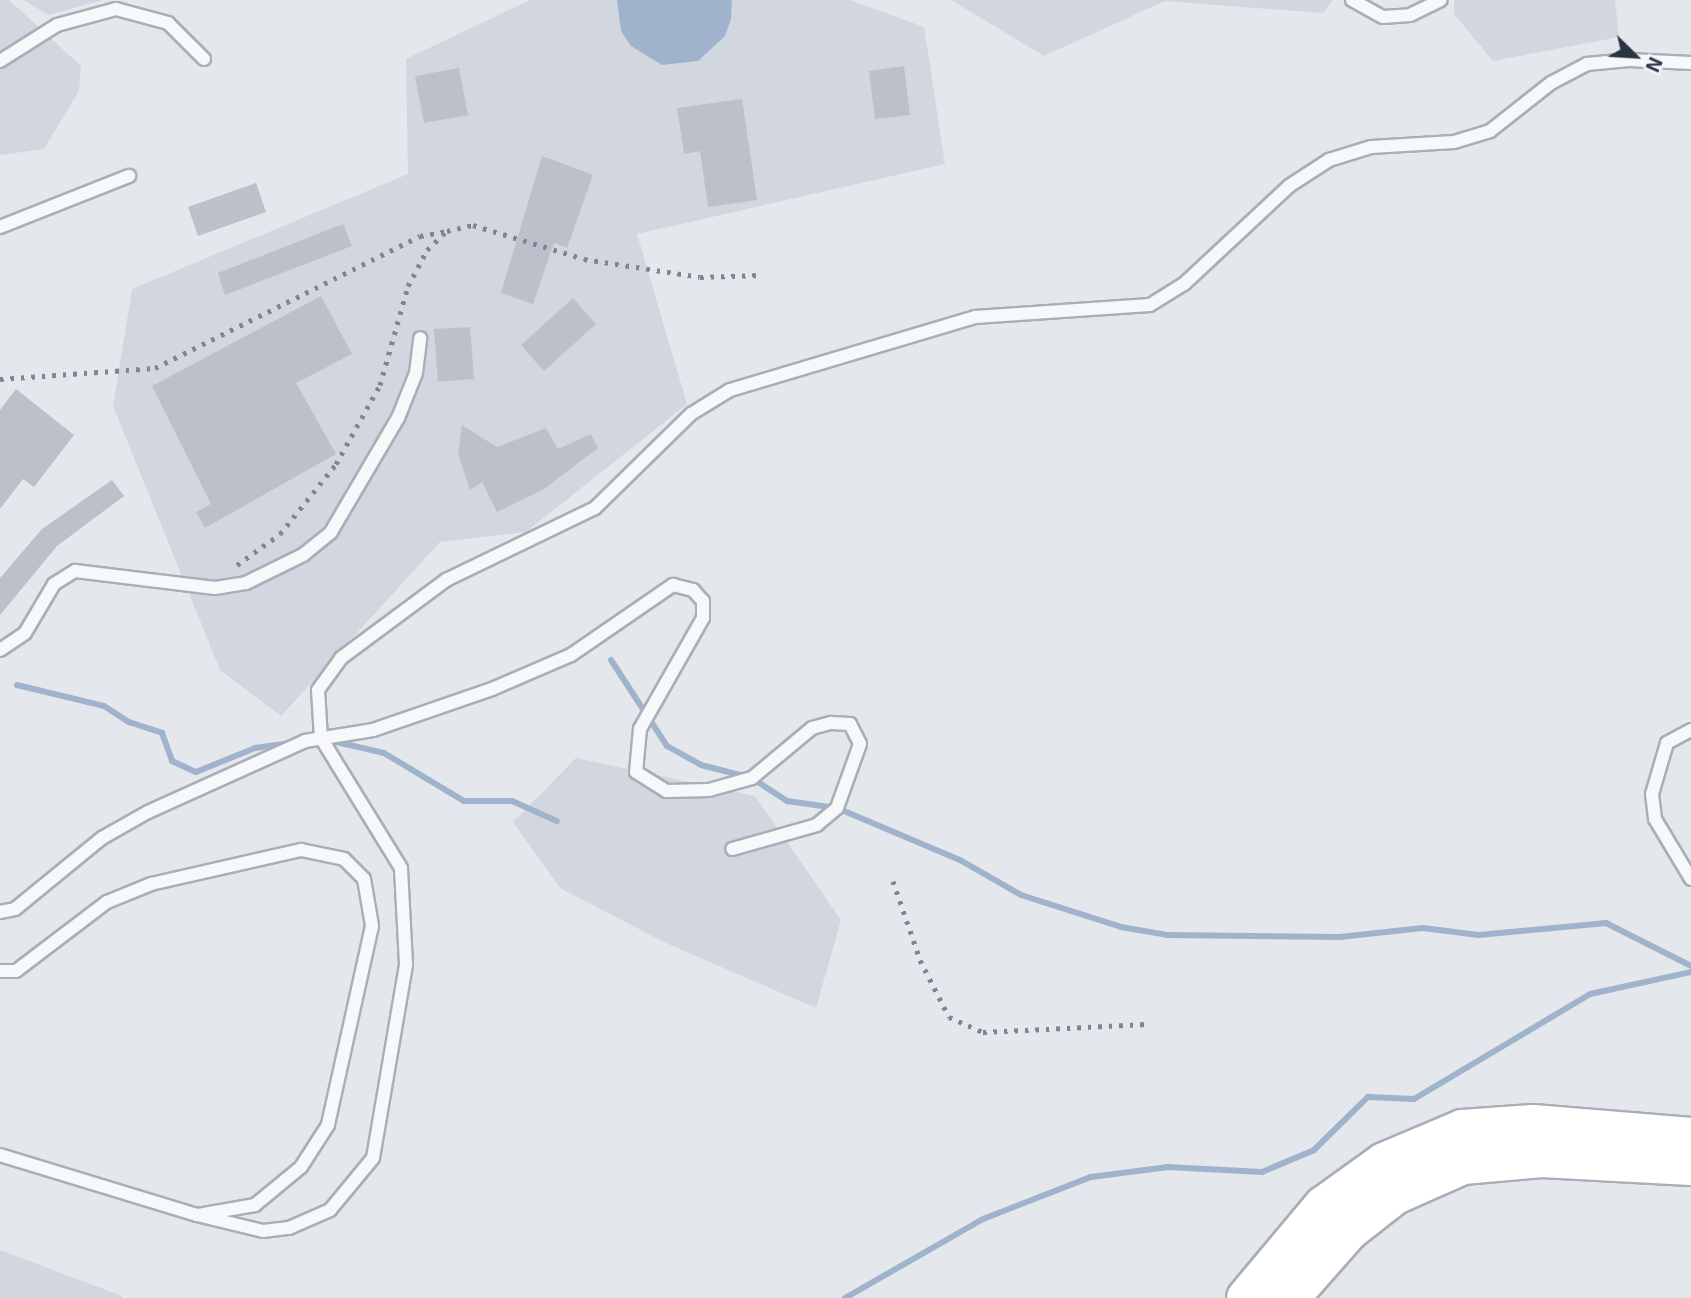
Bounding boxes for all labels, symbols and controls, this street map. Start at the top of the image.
north arrow [1600,21,1670,91]
text: N [1641,54,1668,76]

